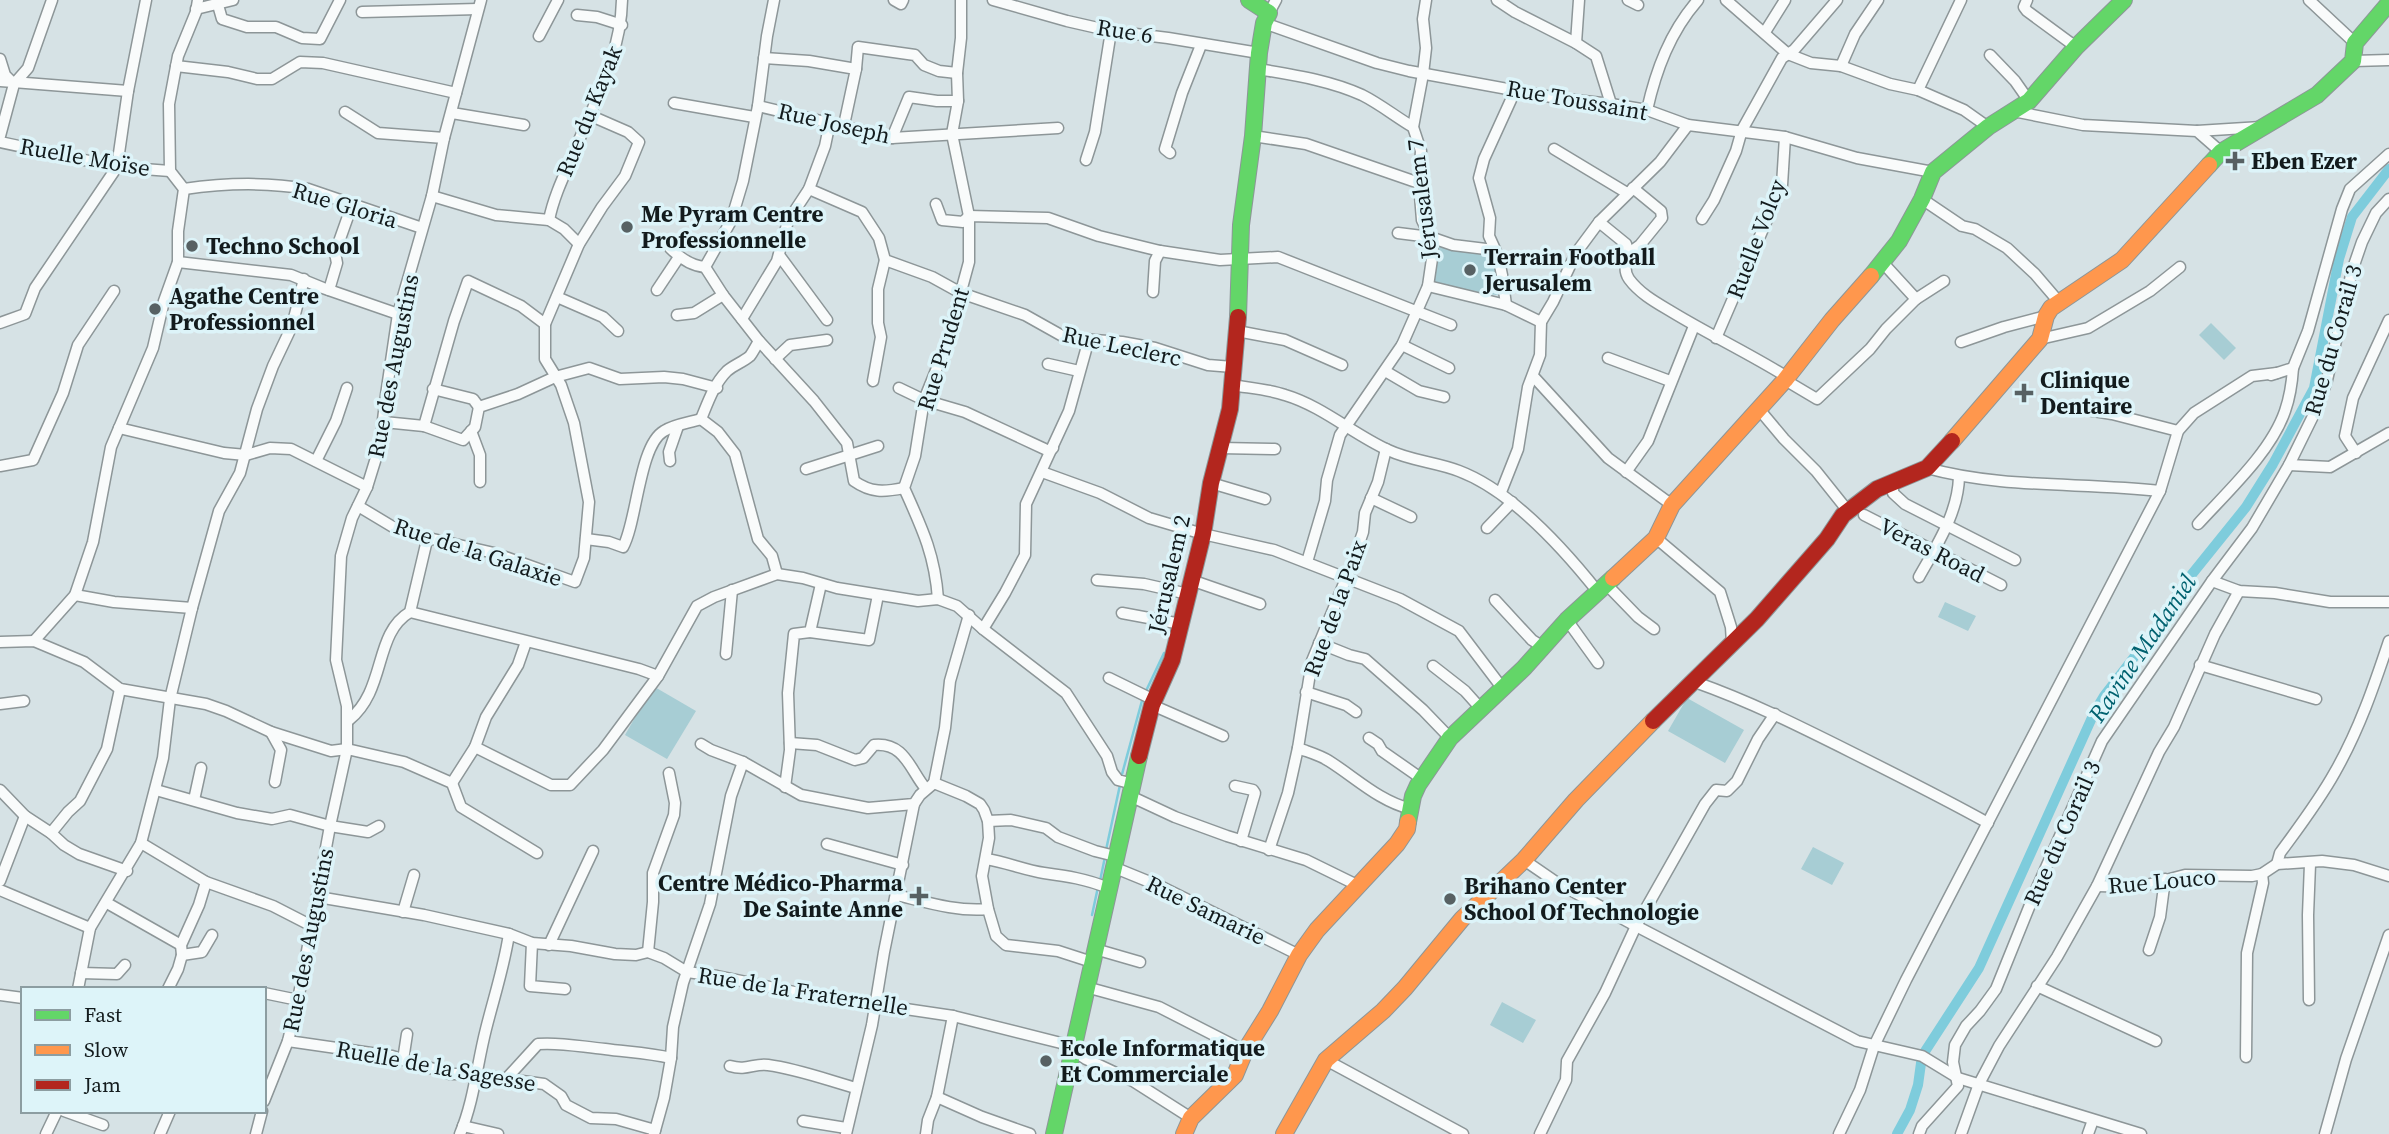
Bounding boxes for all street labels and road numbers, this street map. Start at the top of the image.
street label: Rue 6 [1095,11,1155,51]
street label: Rue du Kayak [548,40,630,181]
street label: Rue Toussaint [1504,72,1650,128]
street label: Rue Joseph [775,95,893,151]
street label: Ruelle Moïse [17,130,153,184]
street label: Jérusalem 7 [1399,137,1445,262]
street label: Rue Gloria [288,174,402,236]
street label: Ruelle Volcy [1719,174,1794,303]
street label: Rue du Corail 3 [2296,261,2370,419]
street label: Rue des Augustins [359,271,427,461]
street label: Rue Prudent [909,283,977,415]
street label: Rue Leclerc [1060,318,1184,374]
street label: Rue de la Galaxie [390,510,566,594]
street label: Veras Road [1874,510,1990,590]
street label: Jérusalem 2 [1140,512,1198,637]
street label: Rue de la Paix [1296,535,1374,681]
street label: Rue du Corail 3 [2016,755,2108,911]
street label: Rue des Augustins [274,845,342,1035]
street label: Rue Louco [2107,860,2217,902]
street label: Rue Samarie [1141,867,1271,953]
street label: Rue de la Fraternelle [695,959,911,1023]
street label: Ruelle de la Sagesse [334,1033,538,1099]

